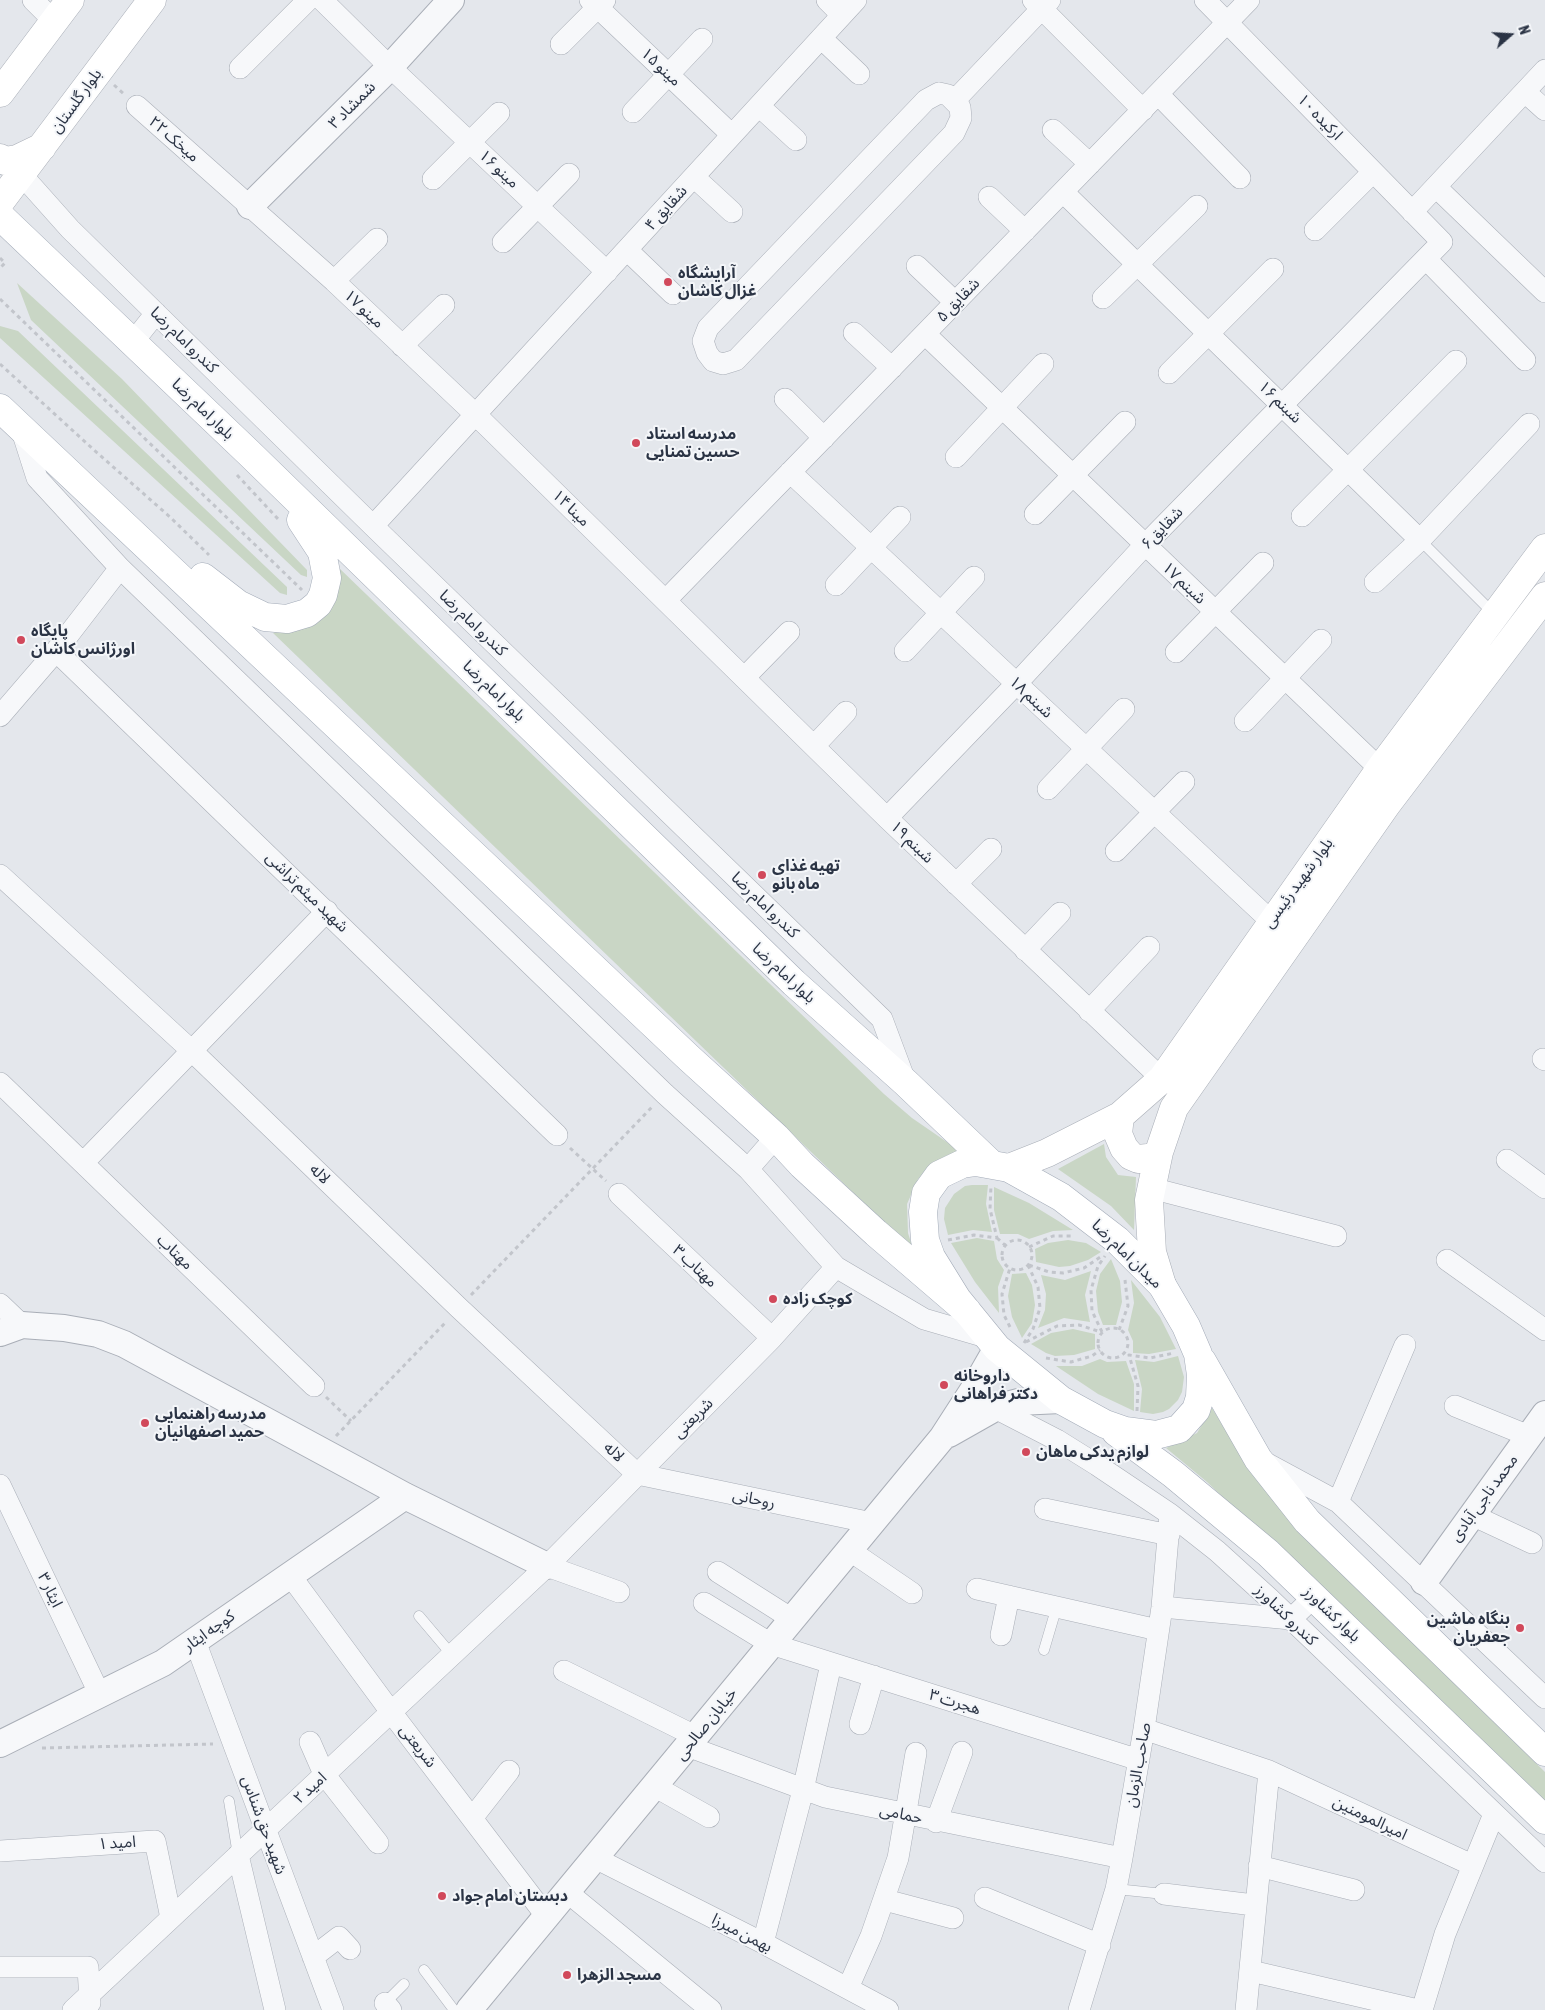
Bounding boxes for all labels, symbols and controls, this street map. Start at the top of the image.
north arrow [1485,10,1535,60]
text: N [1515,24,1533,37]
street label: مینو ۱۵ [637,44,685,90]
street label: بلوار گلستان [46,65,106,137]
street label: شمشاد ۳ [324,77,380,133]
street label: ارکیده ۱۰ [1293,90,1347,144]
street label: میخک ۲۲ [145,112,203,166]
street label: مینو ۱۶ [475,146,523,192]
street label: شقایق ۴ [641,181,691,235]
place label: آرایشگاه غزال کاشان [678,263,757,301]
street label: شقایق ۵ [932,274,984,326]
marker: آرایشگاه غزال کاشان [662,276,674,288]
street label: مینو ۱۷ [340,286,388,332]
street label: کندرو امام رضا [146,303,222,377]
street label: بلوار امام رضا [168,374,238,444]
street label: شبنم ۱۶ [1254,377,1306,427]
place label: مدرسه استاد حسین تمنایی [646,424,739,462]
marker: مدرسه استاد حسین تمنایی [630,437,642,449]
street label: مینا ۱۴ [548,485,594,531]
street label: شقایق۶ [1137,503,1187,553]
street label: شبنم ۱۷ [1158,558,1210,608]
street label: کندرو امام رضا [435,586,511,660]
place label: پایگاه اورژانس کاشان [31,621,135,659]
marker: پایگاه اورژانس کاشان [15,634,27,646]
street label: بلوار امام رضا [459,656,529,726]
street label: شبنم ۱۸ [1005,672,1057,722]
street label: شبنم ۱۹ [886,817,938,867]
street label: بلوار شهید رئیسی [1259,834,1337,932]
street label: شهید میثم تراشی [262,848,352,936]
place label: تهیه غذای ماه بانو [772,856,840,894]
street label: کندرو امام رضا [727,868,803,942]
marker: تهیه غذای ماه بانو [756,869,768,881]
street label: بلوار امام رضا [748,939,820,1007]
street label: لاله [306,1160,334,1188]
street label: میدان امام رضا [1088,1215,1166,1293]
street label: مهتاب [153,1230,197,1274]
street label: مهتاب ۳ [669,1240,721,1292]
place label: کوچک زاده [783,1289,852,1309]
marker: کوچک زاده [767,1293,779,1305]
place label: داروخانه دکتر فراهانی [954,1366,1038,1404]
marker: داروخانه دکتر فراهانی [938,1379,950,1391]
street label: شریعتی [669,1394,717,1442]
place label: مدرسه راهنمایی حمید اصفهانیان [155,1404,266,1442]
marker: مدرسه راهنمایی حمید اصفهانیان [139,1417,151,1429]
street label: لاله [600,1438,628,1466]
place label: لوازم یدکی ماهان [1036,1442,1149,1462]
marker: لوازم یدکی ماهان [1020,1446,1032,1458]
street label: محمد ناجی آبادی [1446,1451,1522,1545]
street label: روحانی [731,1485,777,1513]
street label: ایثار ۳ [33,1569,67,1611]
street label: کندرو کشاورز [1251,1580,1321,1650]
street label: بلوار کشاورز [1299,1582,1365,1646]
street label: کوچه ایثار [179,1606,239,1656]
place label: بنگاه ماشین جعفریان [1427,1609,1510,1647]
marker: بنگاه ماشین جعفریان [1514,1622,1526,1634]
street label: خیابان صالحی [671,1684,741,1764]
street label: هجرت ۳ [927,1685,983,1719]
street label: شریعتی [395,1721,441,1771]
street label: صاحب الزمان [1121,1721,1155,1809]
street label: امید ۲ [289,1768,331,1808]
street label: شهید حق شناس [237,1773,291,1877]
street label: امیرالمومنین [1330,1792,1410,1844]
street label: حمامی [878,1800,924,1828]
street label: امید ۱ [97,1832,137,1854]
place label: دبستان امام جواد [452,1886,568,1906]
marker: دبستان امام جواد [436,1890,448,1902]
street label: بهمن میرزا [708,1910,776,1956]
place label: مسجد الزهرا [577,1965,662,1985]
marker: مسجد الزهرا [561,1969,573,1981]

